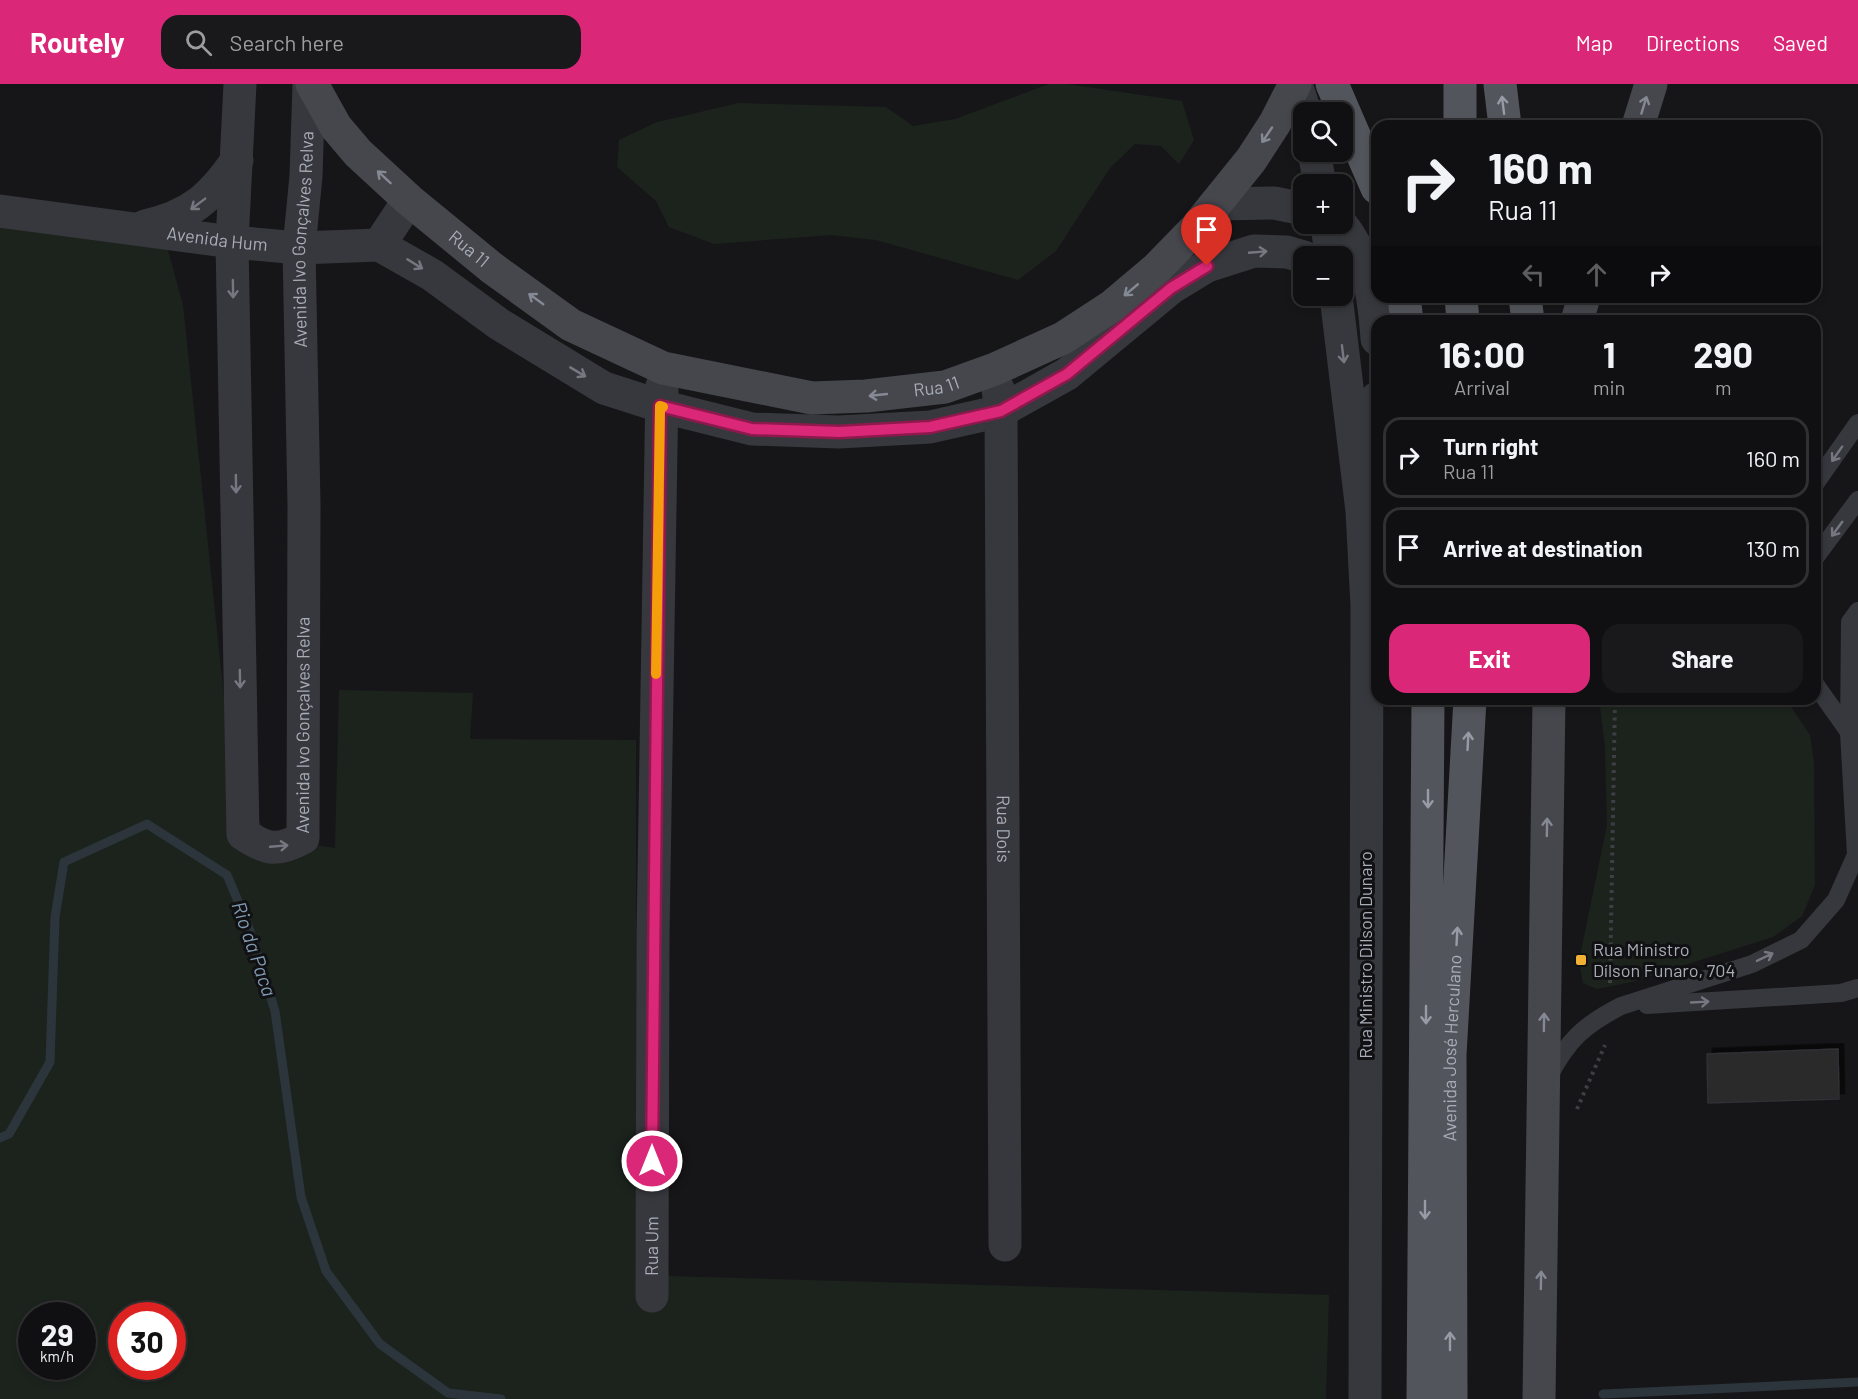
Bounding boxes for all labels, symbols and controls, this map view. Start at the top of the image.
search box [161,15,581,69]
text: Routely [30,25,125,59]
icon: search [182,26,215,59]
text: Search here [230,29,344,55]
text: Map [1576,30,1613,55]
text: Directions [1646,30,1740,55]
text: Saved [1773,30,1828,55]
one-way arrow [1497,96,1508,115]
one-way arrow [1639,96,1650,115]
map controls [1293,102,1353,306]
button: search [1293,102,1353,162]
one-way arrow [1261,126,1273,143]
street label: Avenida Ivo Gonçalves Relva [287,131,317,348]
text: 160 m [1488,142,1593,192]
icon: right [1389,144,1467,222]
one-way arrow [377,170,392,184]
button: + [1293,174,1353,234]
text: Rua 11 [1488,193,1557,225]
one-way arrow [191,197,207,210]
pin [1181,204,1232,266]
icon: arrive [1190,213,1223,246]
street label: Avenida Hum [165,221,269,255]
street label: Rua 11 [445,225,494,271]
one-way arrow [1247,246,1267,257]
button: − [1293,246,1353,306]
one-way arrow [407,258,424,271]
icon: left [1517,258,1550,291]
icon: ahead [1580,258,1613,291]
icon: right [1643,258,1676,291]
one-way arrow [227,279,238,299]
one-way arrow [1124,283,1139,297]
one-way arrow [528,293,544,305]
text: 16:00 [1439,332,1525,375]
text: 1 [1603,332,1616,375]
text: 290 [1693,332,1753,375]
one-way arrow [1338,343,1349,363]
one-way arrow [569,367,586,379]
street label: Rua 11 [912,371,962,401]
text: Arrival [1454,375,1510,399]
text: min [1593,375,1625,399]
text: m [1715,375,1731,399]
one-way arrow [868,390,888,401]
text: Turn right [1443,433,1538,459]
icon: right [1392,441,1425,474]
text: 160 m [1746,445,1800,471]
one-way arrow [1830,445,1843,461]
text: Rua 11 [1443,459,1494,483]
one-way arrow [230,474,242,494]
one-way arrow [1830,521,1843,537]
icon: arrive [1392,531,1425,564]
text: Arrive at destination [1443,535,1642,561]
text: 130 m [1746,535,1800,561]
street label: Avenida Ivo Gonçalves Relva [291,617,314,834]
button: Exit [1389,624,1590,693]
button: Share [1602,624,1803,693]
one-way arrow [234,669,246,689]
one-way arrow [1462,732,1473,751]
one-way arrow [1422,789,1433,809]
street label: Rua Dois [993,795,1015,863]
one-way arrow [1541,817,1553,837]
one-way arrow [269,840,288,851]
street label: Rua Ministro Dilson Dunaro [1354,851,1376,1059]
water label: Rio da Paca [228,898,282,999]
one-way arrow [1452,926,1463,946]
place label: Rua Ministro Dílson Funaro, 704 [1593,938,1735,981]
one-way arrow [1755,951,1773,963]
marker: Rua Ministro Dílson Funaro, 704 [1574,953,1588,967]
street label: Avenida José Herculano [1438,954,1466,1142]
one-way arrow [1690,996,1710,1007]
one-way arrow [1420,1005,1432,1025]
one-way arrow [1538,1012,1550,1032]
position arrow [620,1129,684,1193]
one-way arrow [1419,1200,1431,1220]
street label: Rua Um [640,1216,662,1276]
one-way arrow [1535,1270,1547,1290]
speed limit sign: 30 [108,1302,186,1380]
text: 29 [41,1316,73,1352]
one-way arrow [1444,1331,1456,1351]
text: km/h [40,1347,74,1365]

